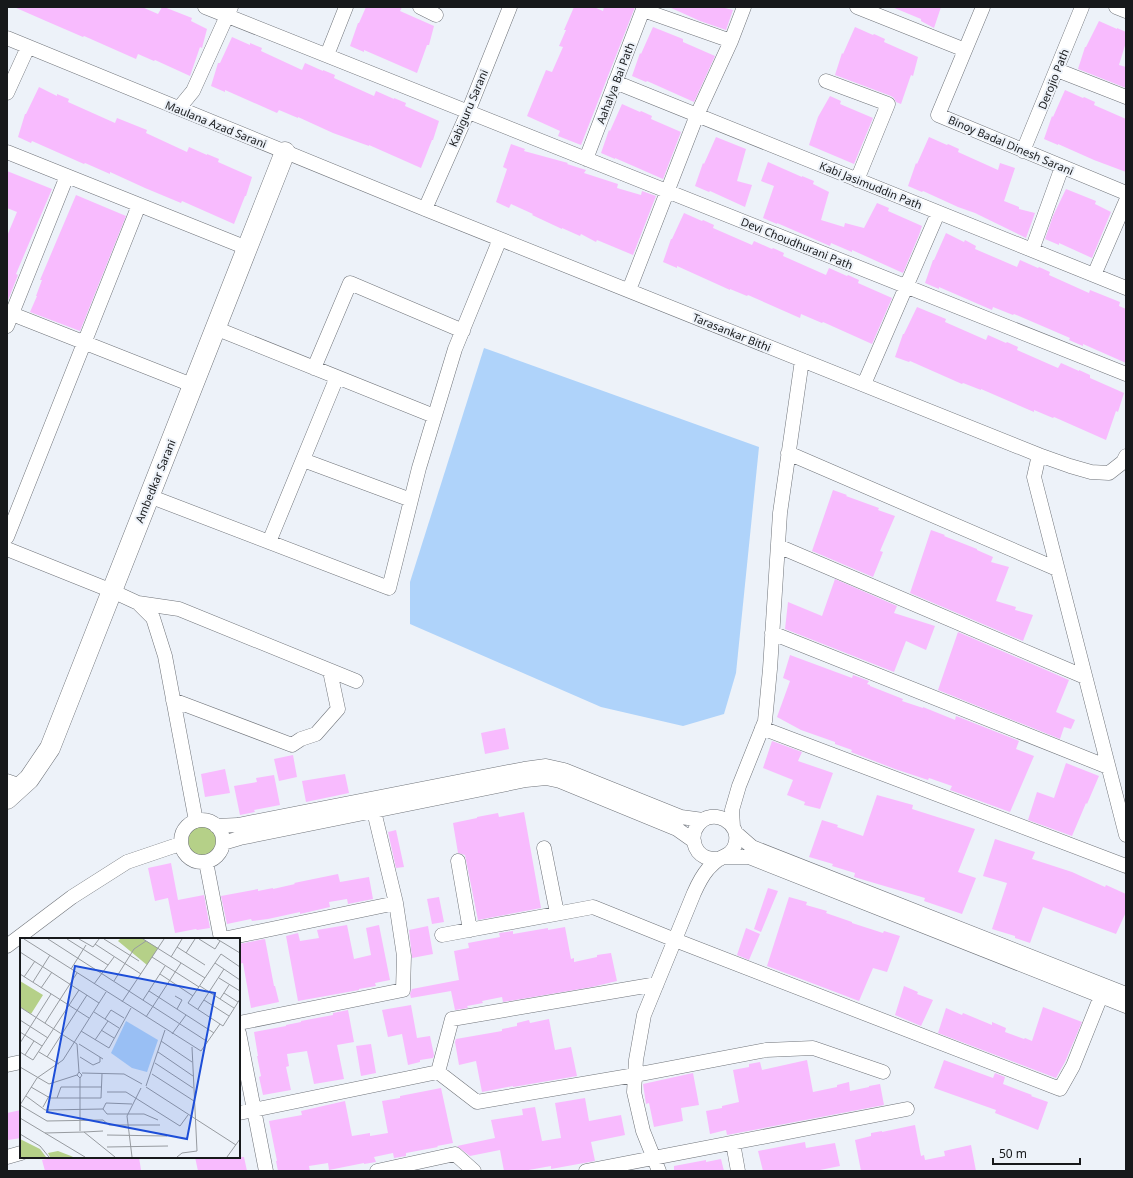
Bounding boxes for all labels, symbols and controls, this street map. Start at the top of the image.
street label: Aahalya Bai Path [593,40,637,126]
street label: Derojio Path [1034,47,1072,111]
street label: Kabiguru Sarani [445,67,491,149]
street label: Maulana Azad Sarani [163,97,269,151]
street label: Binoy Badal Dinesh Sarani [946,112,1076,178]
street label: Kabi Jasimuddin Path [817,158,925,212]
street label: Devi Choudhurani Path [739,214,855,272]
street label: Tarasankar Bithi [691,309,773,355]
street label: Ambedkar Sarani [131,437,179,525]
inset map [20,938,240,1158]
scale bar [993,1140,1080,1166]
text: 50 m [999,1145,1027,1162]

